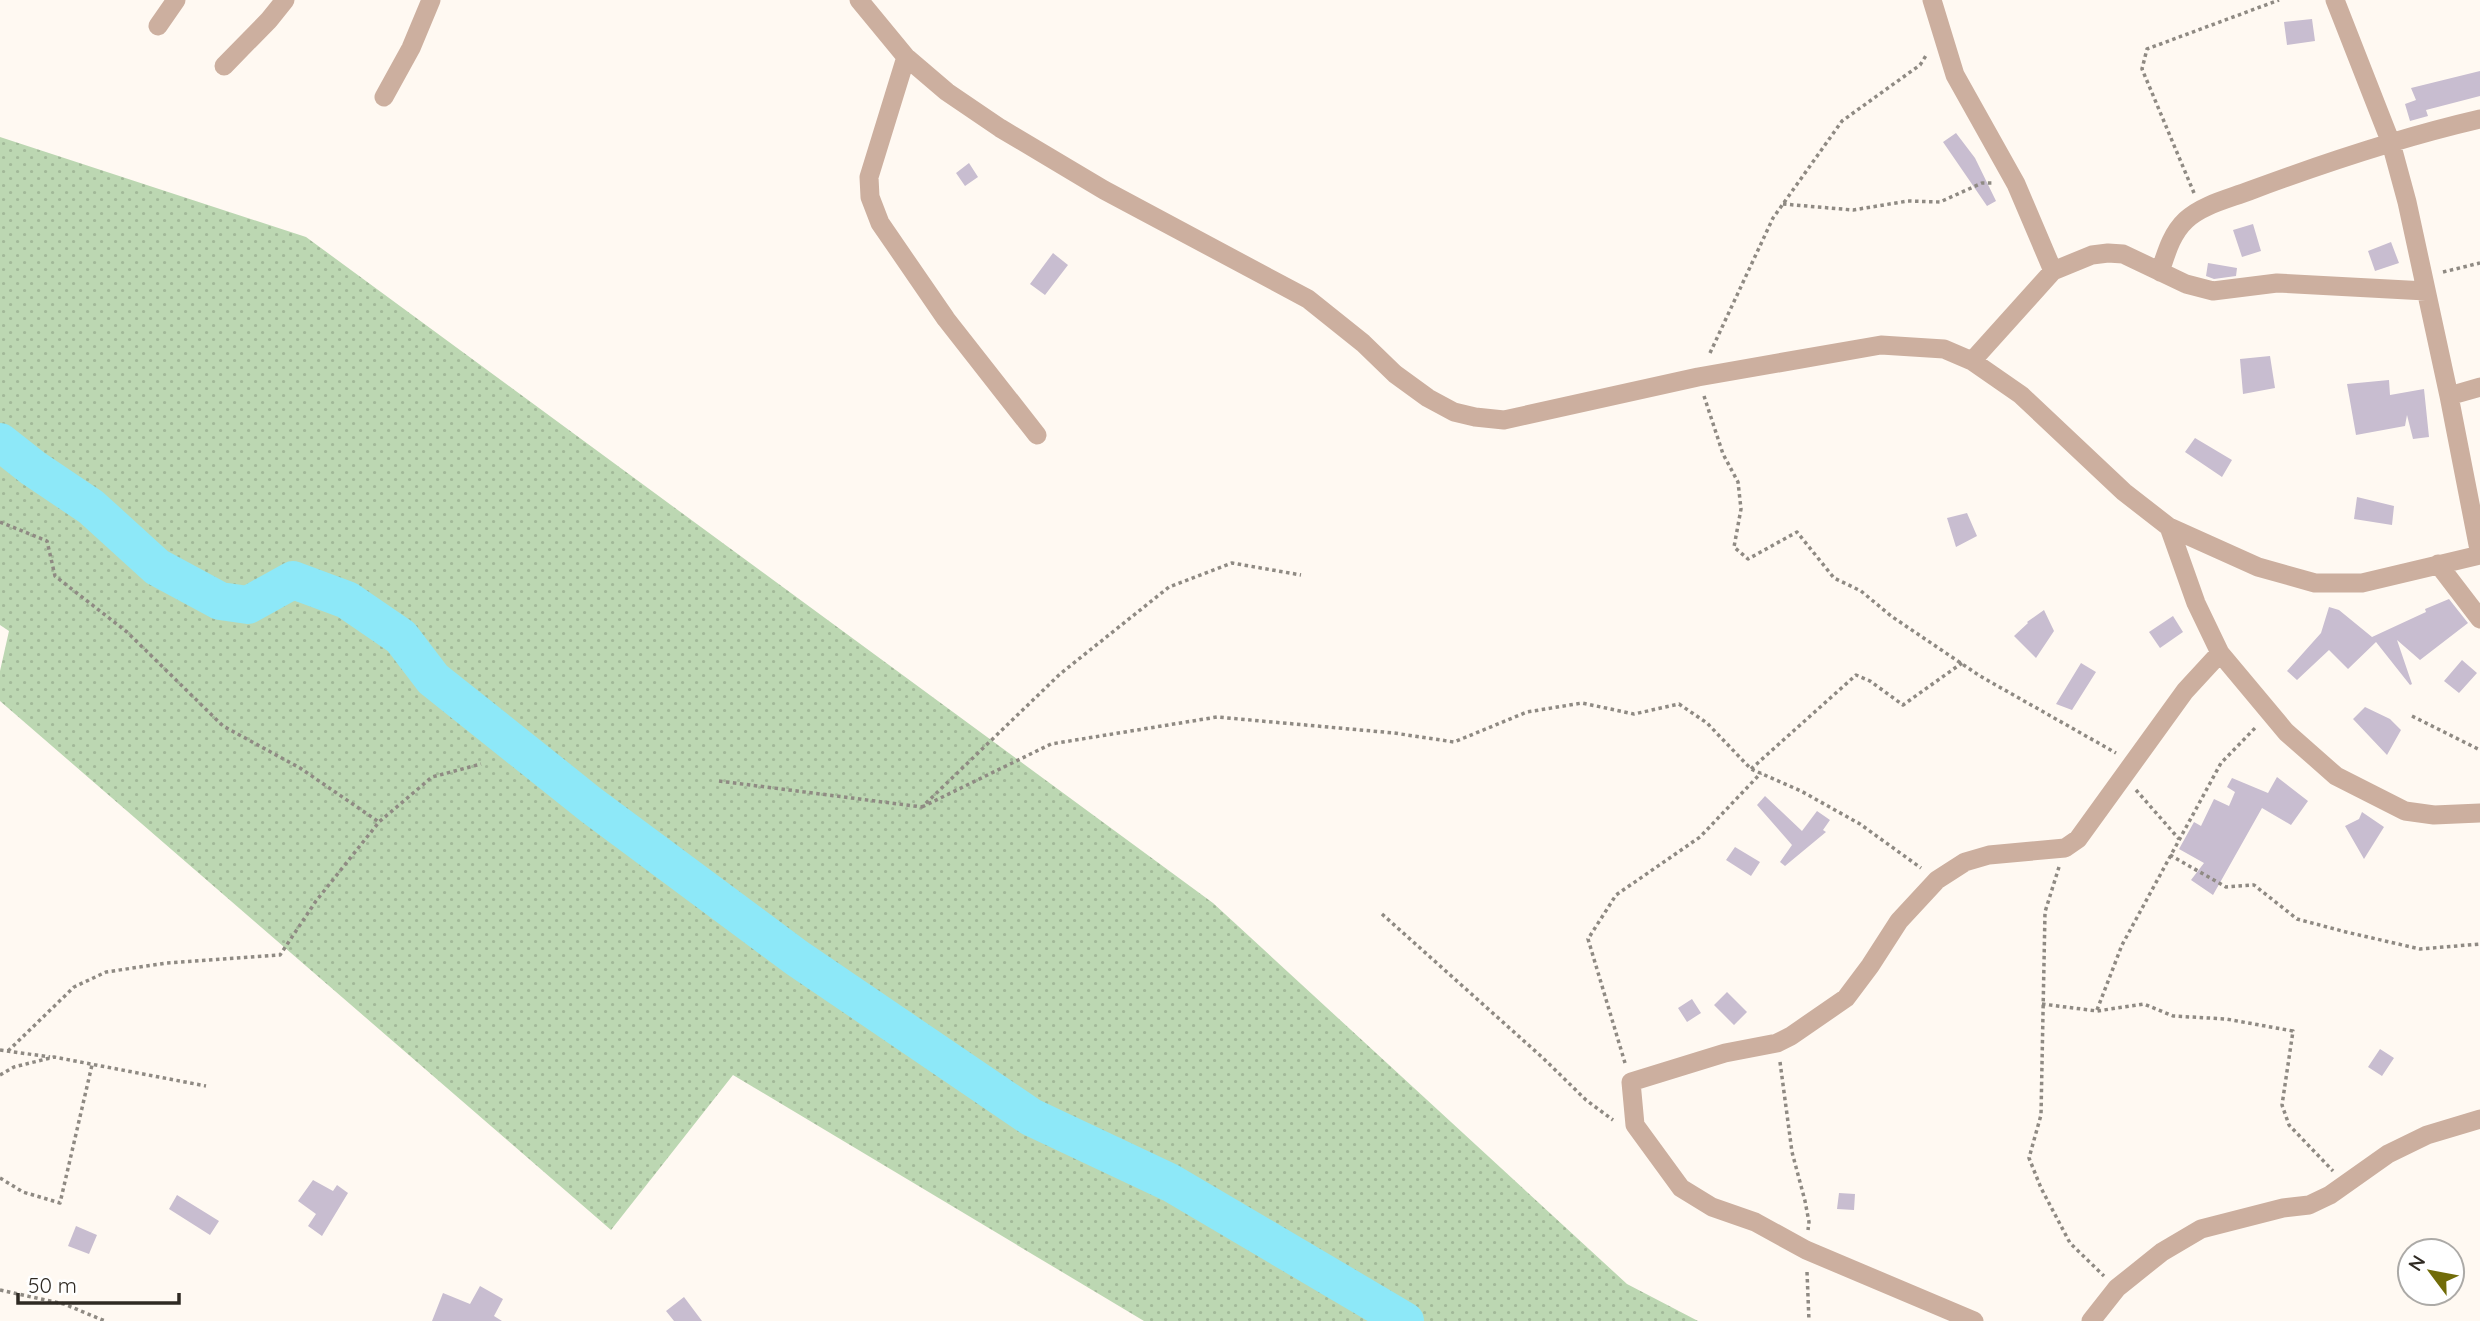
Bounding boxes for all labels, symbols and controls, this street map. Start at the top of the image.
north arrow [2396,1237,2466,1307]
text: N [2403,1251,2430,1275]
scale bar [18,1262,178,1306]
text: 50 m [28,1272,77,1298]

